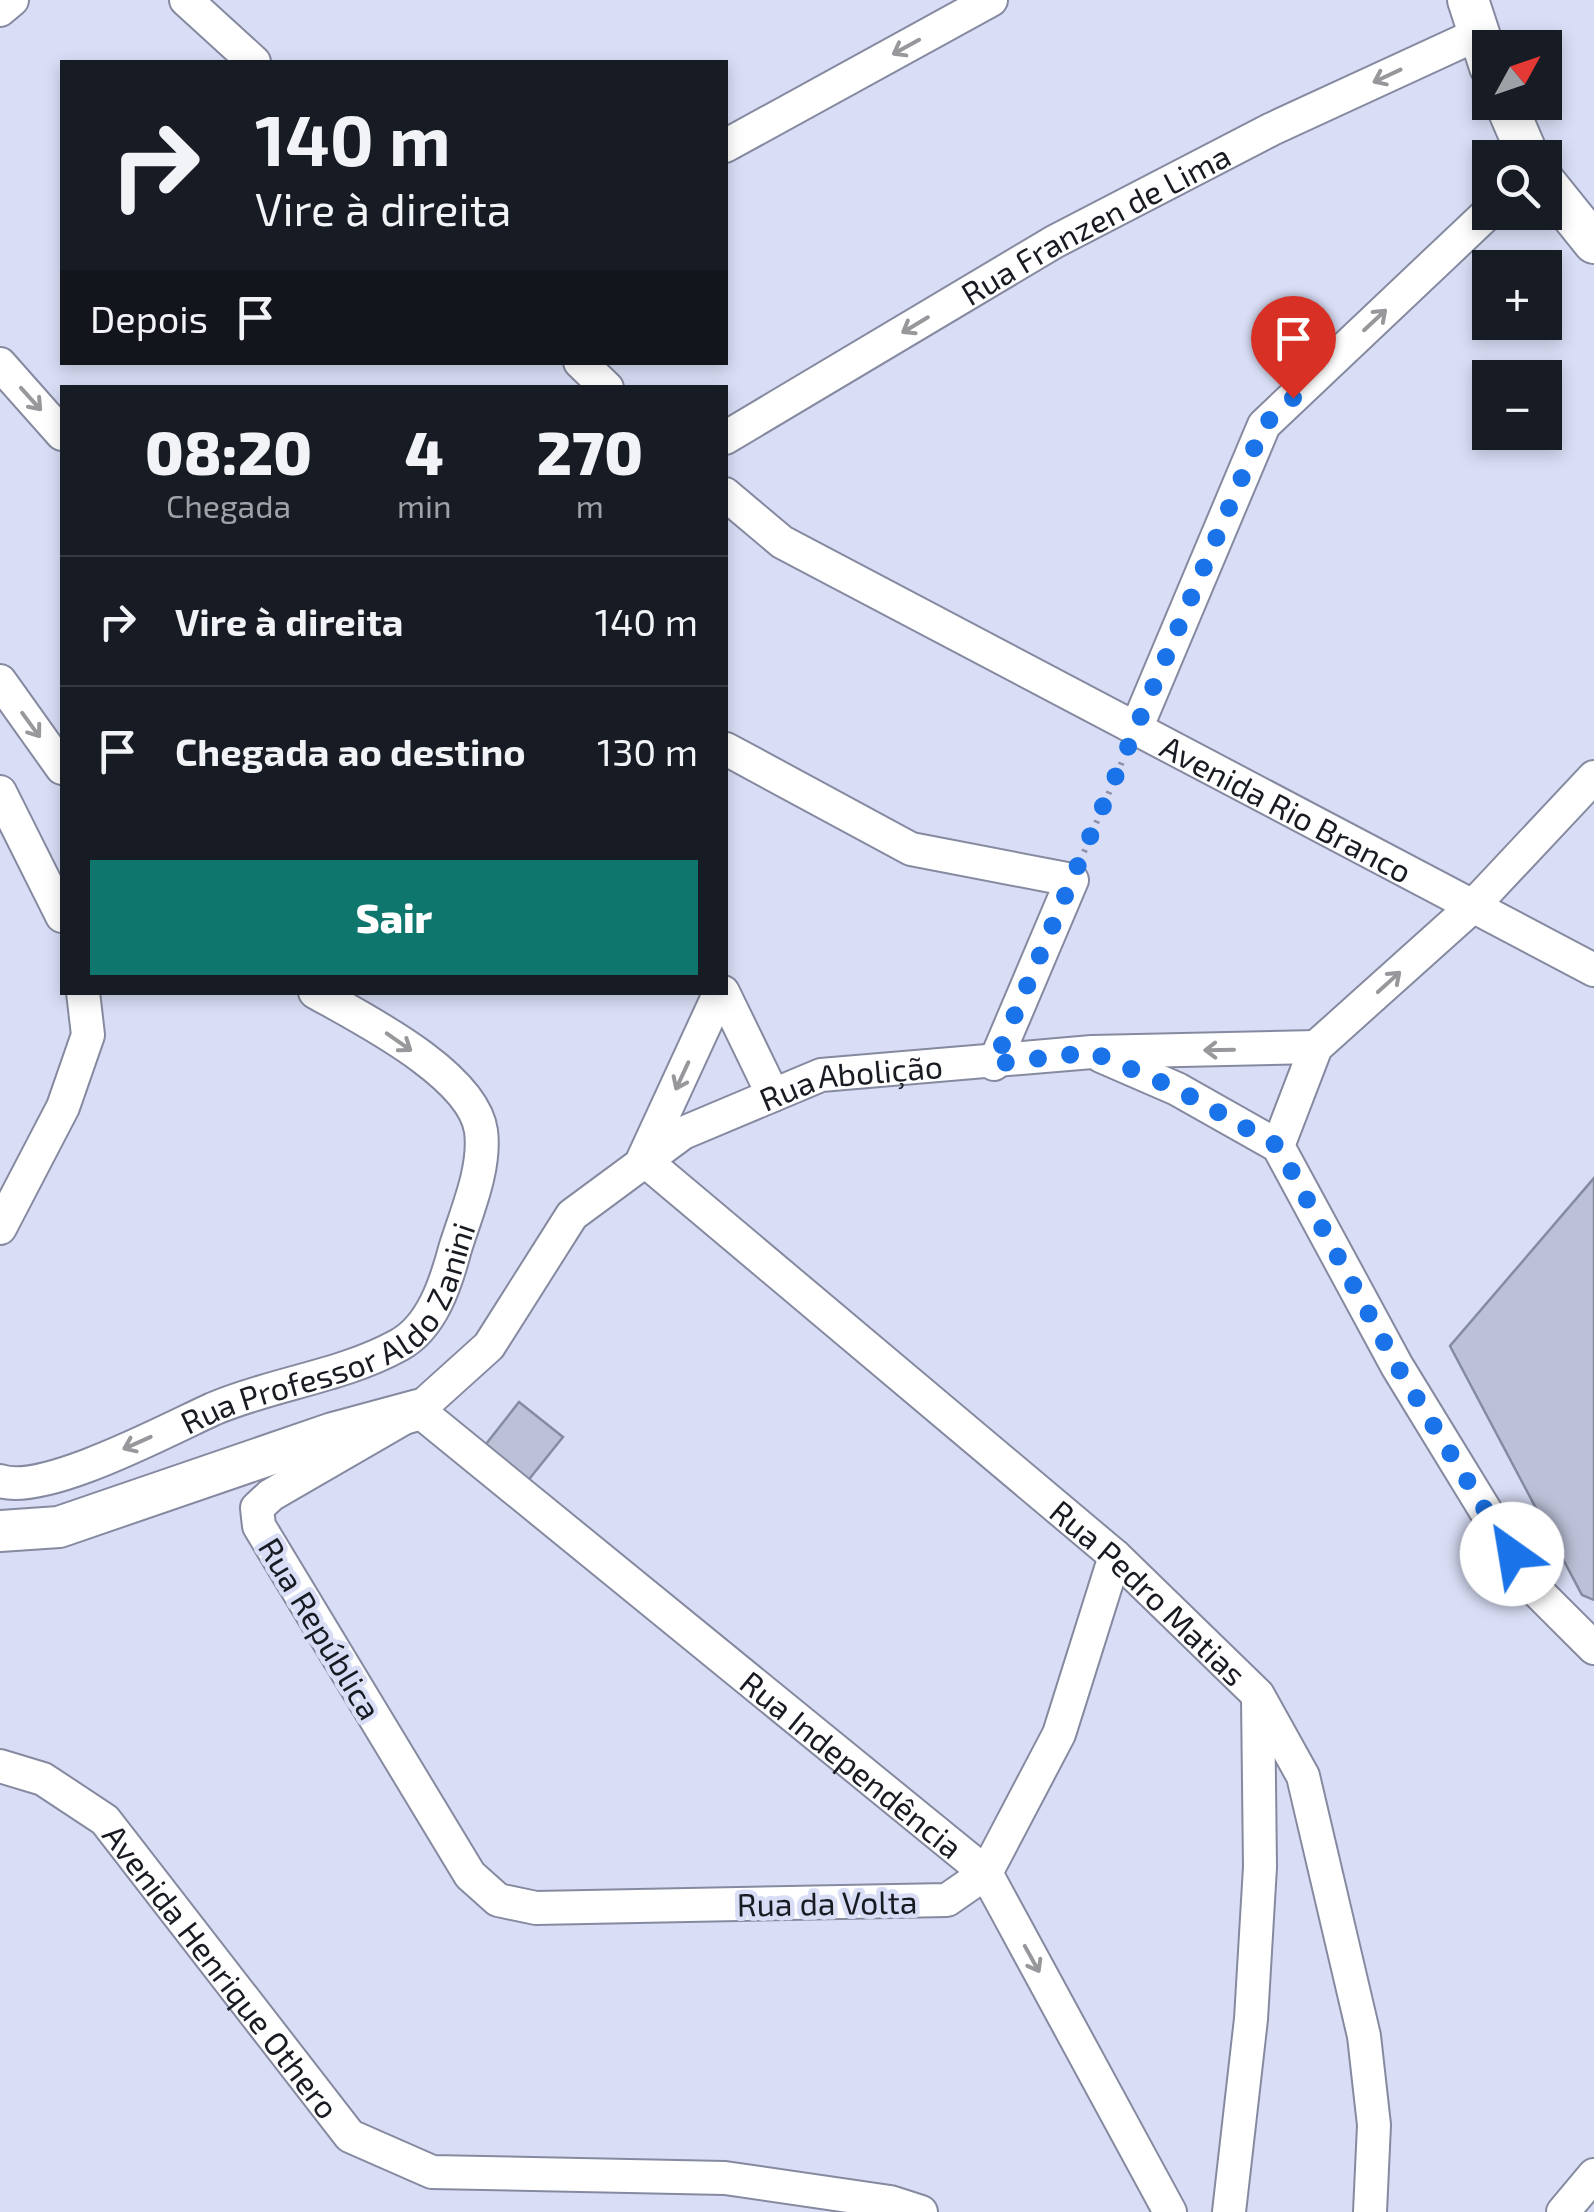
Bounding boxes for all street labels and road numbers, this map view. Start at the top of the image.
street label: Rua Franzen de Lima [954,135,1236,312]
street label: Avenida Rio Branco [1155,726,1419,890]
street label: Rua Abolição [753,1046,944,1118]
street label: Rua Professor Aldo Zanini [174,1217,481,1441]
street label: Rua Pedro Matias [1043,1491,1255,1693]
street label: Rua República [252,1530,390,1726]
street label: Rua Independência [734,1662,971,1865]
street label: Avenida Henrique Othero [96,1816,348,2125]
street label: Rua da Volta [736,1881,918,1923]

